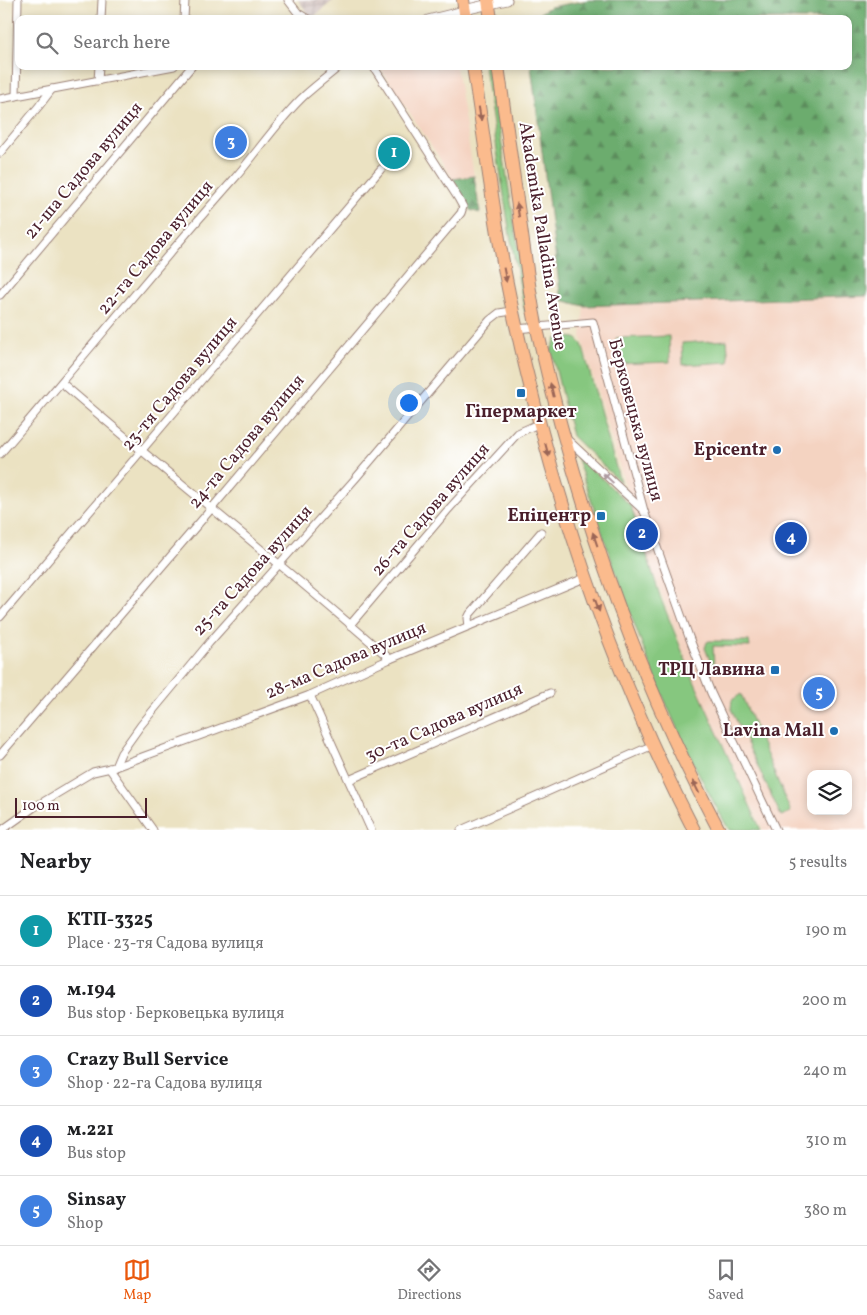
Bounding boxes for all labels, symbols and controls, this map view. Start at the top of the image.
search box [15,15,852,70]
icon: search [33,29,61,57]
text: Search here [73,30,170,56]
street label: 21-ша Садова вулиця [19,97,149,245]
one-way arrow [477,107,485,123]
street label: Akademika Palladina Avenue [512,120,572,352]
pin: 3 [215,123,247,161]
pin: 1 [378,134,410,172]
street label: 22-га Садова вулиця [92,175,220,321]
one-way arrow [514,201,522,217]
one-way arrow [502,267,510,283]
street label: 23-тя Садова вулиця [116,311,244,457]
street label: Берковецька вулиця [601,336,669,504]
street label: 24-та Садова вулиця [183,369,311,515]
one-way arrow [548,382,556,397]
marker: Гіпермаркет [515,387,527,399]
your location [396,390,422,416]
place label: Гіпермаркет [465,400,577,425]
street label: 26-та Садова вулиця [366,438,496,582]
place label: Epicentr [694,438,767,463]
one-way arrow [543,442,551,458]
marker: Epicentr [771,444,783,456]
one-way arrow [603,472,615,484]
street label: 25-та Садова вулиця [187,500,319,642]
place label: Епіцентр [507,504,591,529]
marker: Епіцентр [595,510,607,522]
pin: 2 [626,515,658,553]
pin: 4 [775,519,807,557]
one-way arrow [591,532,599,547]
one-way arrow [594,597,601,612]
street label: 28-ма Садова вулиця [262,616,430,706]
place label: ТРЦ Лавина [658,658,765,683]
marker: ТРЦ Лавина [769,664,781,676]
pin: 5 [803,674,835,712]
street label: 30-та Садова вулиця [361,677,527,769]
place label: Lavina Mall [723,719,824,744]
marker: Lavina Mall [828,725,840,737]
map controls [807,770,852,815]
button: layers [807,770,852,815]
one-way arrow [692,780,700,794]
scale bar [15,795,148,818]
text: 100 m [22,797,60,816]
text: Nearby [20,848,91,877]
text: 5 results [789,852,847,874]
text: КТП-3325 [67,907,153,933]
text: 1 [33,920,39,942]
text: 190 m [805,920,847,942]
text: Place · 23-тя Садова вулиця [67,933,264,955]
text: м.194 [67,977,116,1003]
text: 2 [32,990,40,1012]
text: 200 m [802,990,847,1012]
text: Bus stop · Берковецька вулиця [67,1003,284,1025]
text: Crazy Bull Service [67,1047,228,1073]
text: 3 [32,1060,40,1082]
text: 240 m [803,1060,847,1082]
text: Shop · 22-га Садова вулиця [67,1073,262,1095]
text: м.221 [67,1117,114,1143]
text: 4 [31,1130,41,1152]
text: 310 m [806,1130,847,1152]
text: Bus stop [67,1143,126,1165]
text: Sinsay [67,1187,126,1213]
text: 5 [32,1200,40,1222]
text: 380 m [804,1200,847,1222]
text: Shop [67,1213,103,1235]
tab: Map [123,1256,151,1305]
tab: Directions [397,1256,462,1305]
tab: Saved [708,1256,744,1305]

